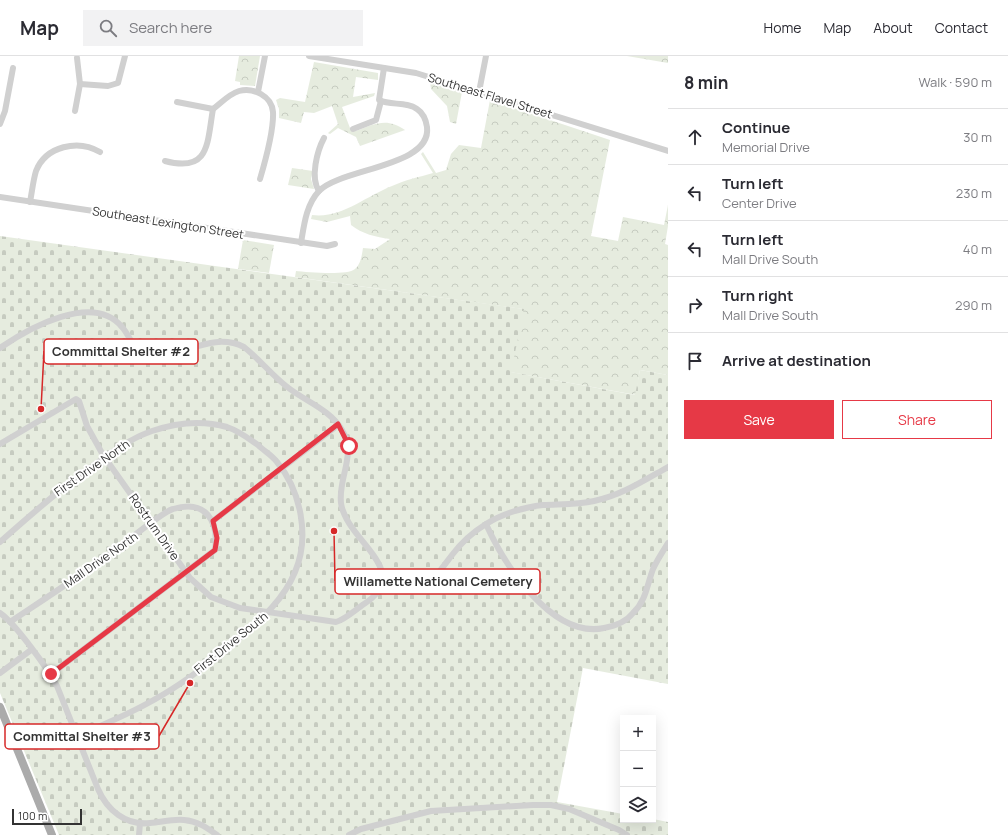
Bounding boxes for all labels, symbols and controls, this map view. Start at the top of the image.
search box [83,10,363,46]
text: Map [20,15,59,41]
icon: search [97,17,119,39]
text: Search here [129,17,212,38]
text: Home [764,18,801,37]
text: Map [823,18,851,37]
text: About [873,18,913,37]
text: Contact [935,18,988,37]
street label: Southeast Flavel Street [426,69,555,123]
text: 8 min [684,71,729,94]
text: Walk · 590 m [918,73,992,91]
text: Continue [722,117,790,138]
icon: ahead [684,126,706,148]
text: 30 m [963,128,992,146]
text: Memorial Drive [722,138,810,156]
text: Turn left [722,173,784,194]
icon: left [684,182,706,204]
text: 230 m [956,184,992,202]
text: Center Drive [722,194,797,212]
street label: Southeast Lexington Street [91,202,245,243]
text: Turn left [722,229,784,250]
icon: left [684,238,706,260]
text: 40 m [963,240,992,258]
text: Mall Drive South [722,250,818,268]
text: Turn right [722,285,793,306]
icon: right [684,294,706,316]
text: 290 m [955,296,992,314]
text: Mall Drive South [722,306,818,324]
callout: Committal Shelter #2 [44,339,198,364]
text: Committal Shelter #2 [52,342,190,360]
icon: arrive [684,350,706,372]
text: Arrive at destination [722,350,871,371]
button: Save [684,400,834,439]
button: Share [842,400,992,439]
street label: First Drive North [51,435,133,500]
route start [340,437,358,455]
street label: Rostrum Drive [125,490,184,563]
street label: Mall Drive North [60,528,141,591]
callout: Willamette National Cemetery [335,569,540,594]
text: Willamette National Cemetery [343,572,533,590]
street label: First Drive South [190,608,271,678]
route end [42,665,60,683]
map controls [620,715,656,823]
button: + [620,715,656,751]
callout: Committal Shelter #3 [5,724,159,749]
text: Committal Shelter #3 [13,727,151,745]
button: − [620,751,656,787]
button: layers [620,787,656,823]
scale bar [12,807,82,826]
text: 100 m [18,808,47,823]

